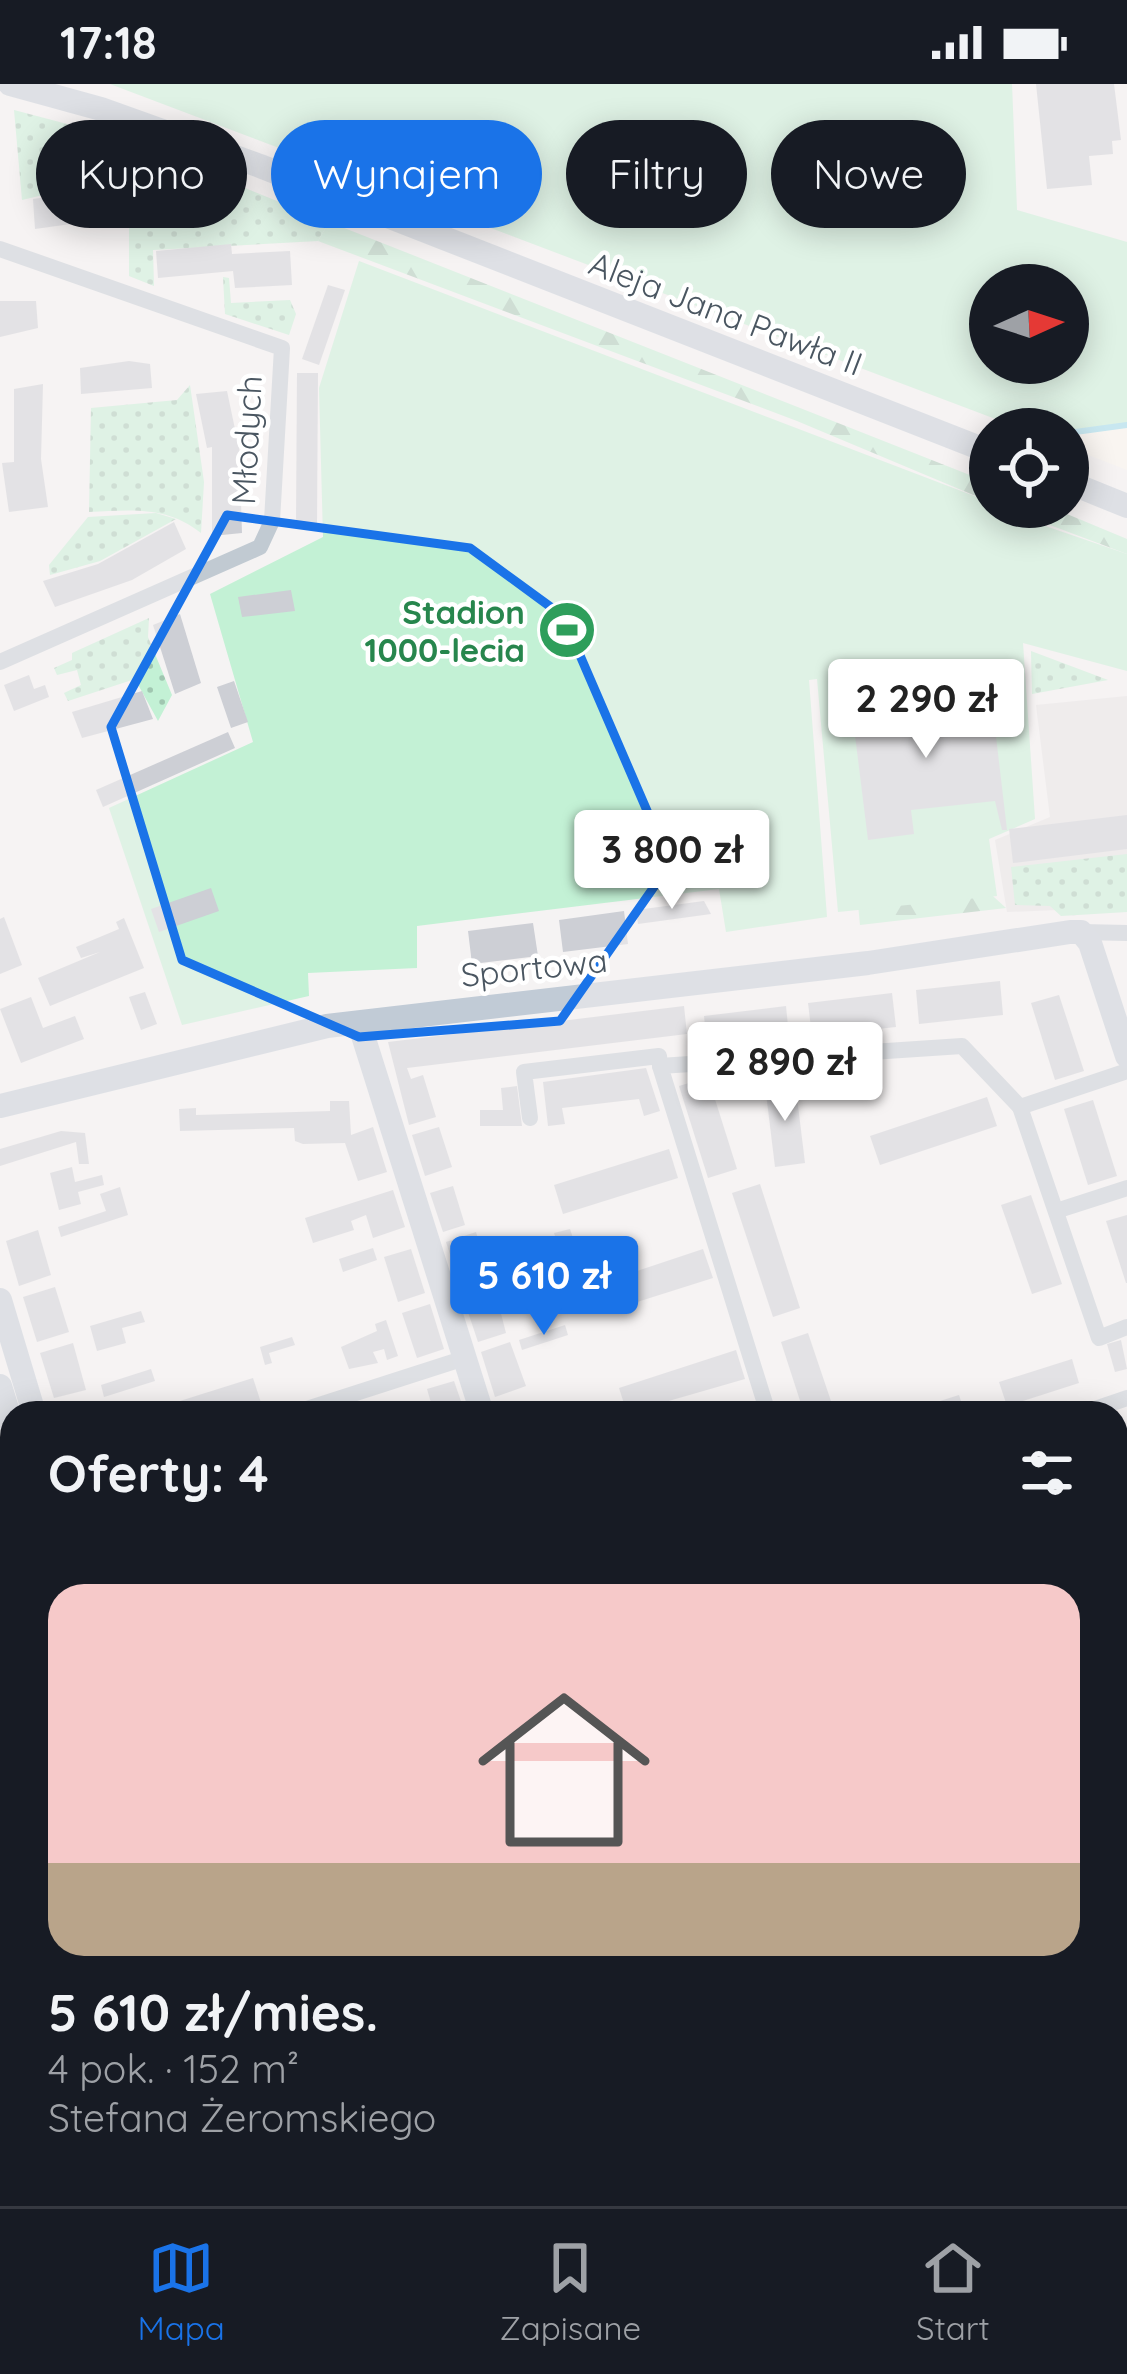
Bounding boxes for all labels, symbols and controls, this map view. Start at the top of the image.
text: 17:18 [60,14,157,70]
chip: Kupno [36,120,247,228]
chip: Wynajem [271,120,542,228]
chip: Filtry [566,120,747,228]
chip: Nowe [771,120,966,228]
street label: Aleja Jana Pawła II [584,242,868,384]
north arrow [969,264,1089,384]
map controls [969,264,1089,528]
street label: Młodych [222,374,270,506]
button: locate [969,408,1089,528]
place label: Stadion 1000-lecia [365,591,525,670]
sports icon: Stadion 1000-lecia [536,599,598,661]
pin: 2 290 zł [802,659,1050,761]
text: 2 290 zł [855,673,997,722]
pin: 3 800 zł [548,810,796,912]
text: 3 800 zł [601,824,743,873]
street label: Sportowa [459,939,609,995]
pin: 2 890 zł [661,1022,909,1124]
text: 2 890 zł [715,1036,855,1085]
pin: 5 610 zł [420,1236,668,1338]
text: 5 610 zł [477,1250,611,1299]
icon: filters [1014,1440,1080,1506]
text: Oferty: 4 [48,1441,269,1505]
icon: home [456,1662,672,1878]
text: 5 610 zł/mies. [48,1980,378,2044]
text: 4 pok. · 152 m² [48,2044,299,2093]
text: Stefana Żeromskiego [48,2093,436,2142]
tab: Mapa [137,2235,225,2348]
tab: Zapisane [499,2235,641,2348]
tab: Start [916,2235,990,2348]

